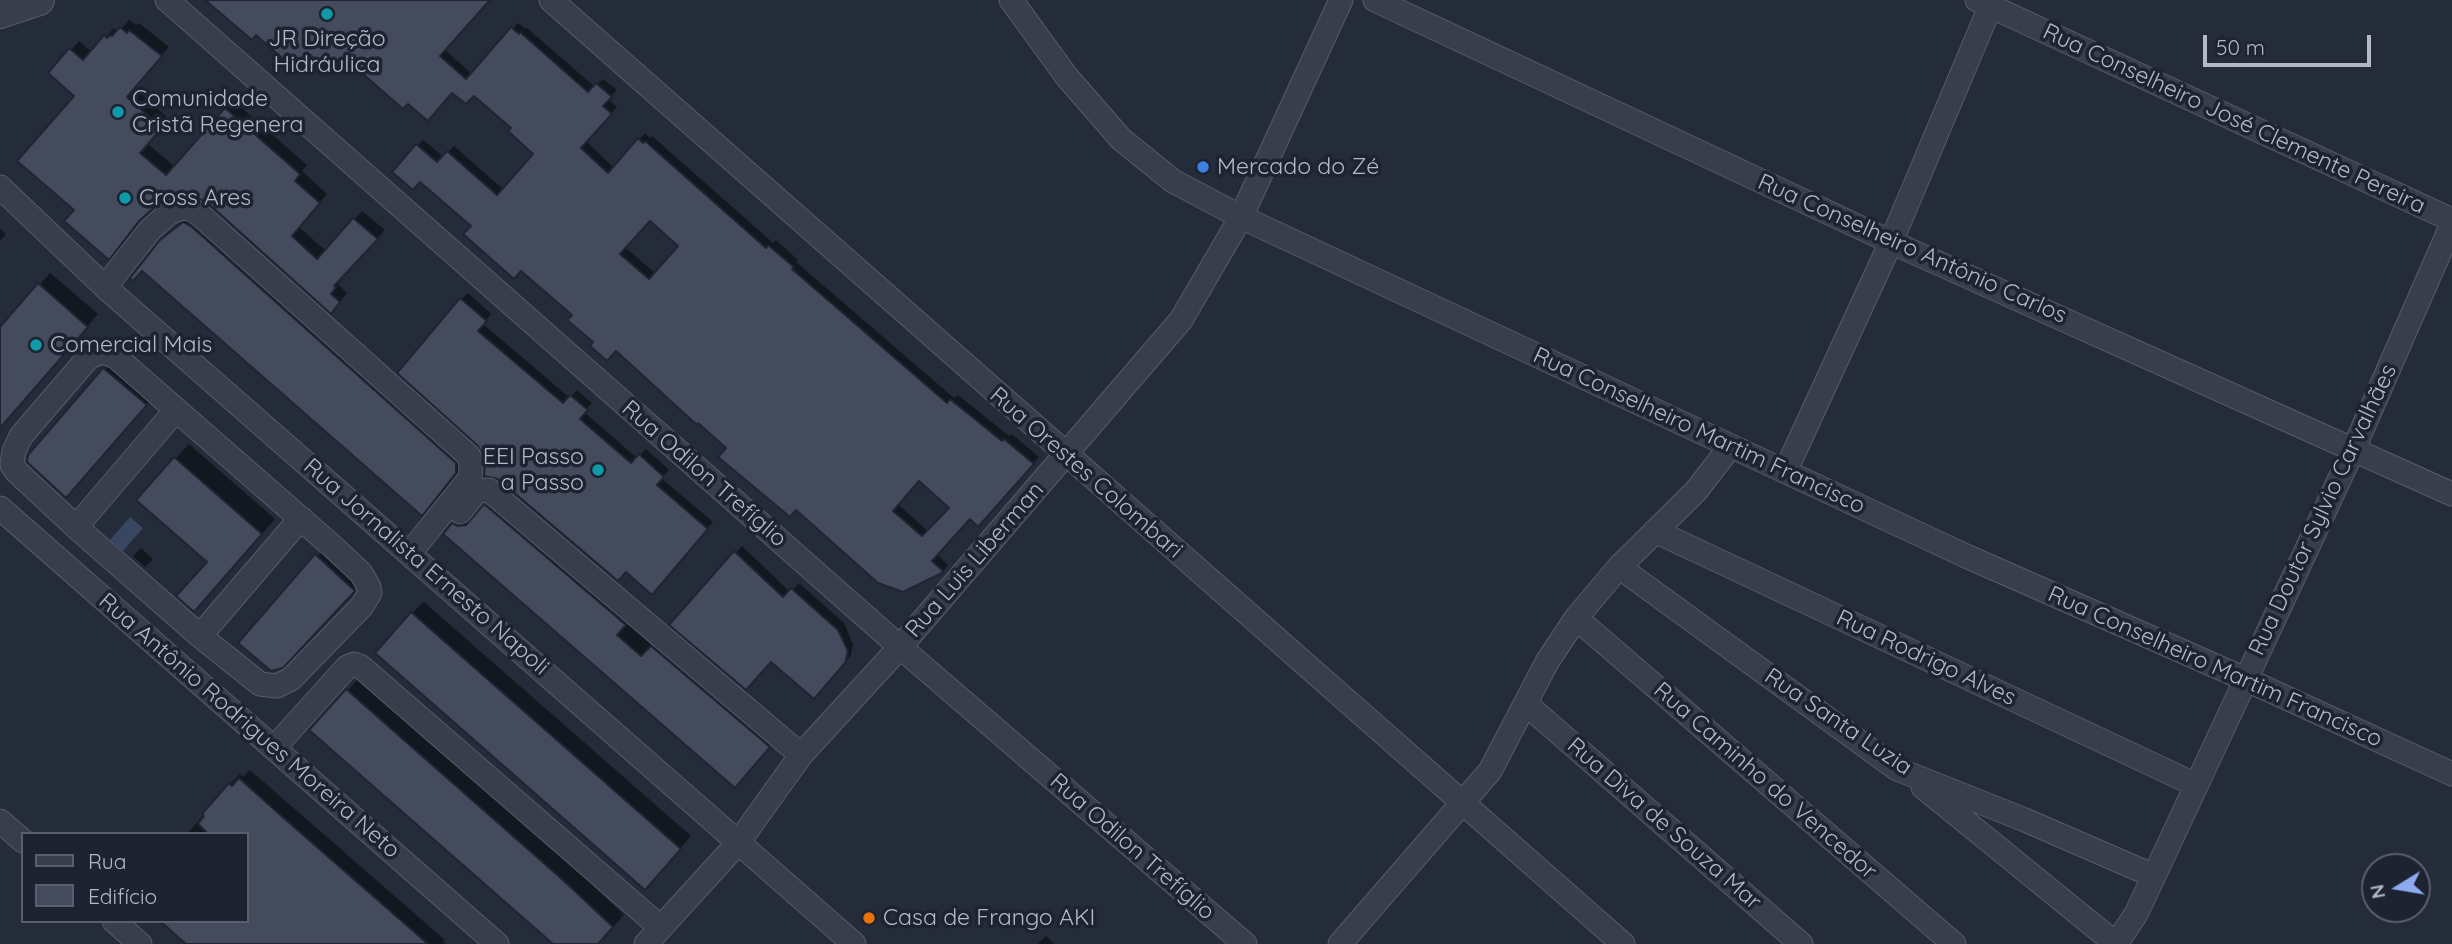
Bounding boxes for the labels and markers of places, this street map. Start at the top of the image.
marker: JR Direção Hidráulica [319,6,335,22]
place label: JR Direção Hidráulica [268,25,386,79]
place label: Comunidade Cristã Regenera [132,85,303,139]
marker: Comunidade Cristã Regenera [110,104,126,120]
place label: Mercado do Zé [1217,153,1379,181]
marker: Mercado do Zé [1195,159,1211,175]
place label: Cross Ares [139,184,251,212]
marker: Cross Ares [117,190,133,206]
place label: Comercial Mais [50,331,212,359]
marker: Comercial Mais [28,337,44,353]
place label: EEI Passo a Passo [483,443,584,497]
marker: EEI Passo a Passo [590,462,606,478]
place label: Casa de Frango AKI [883,904,1095,932]
marker: Casa de Frango AKI [861,910,877,926]

